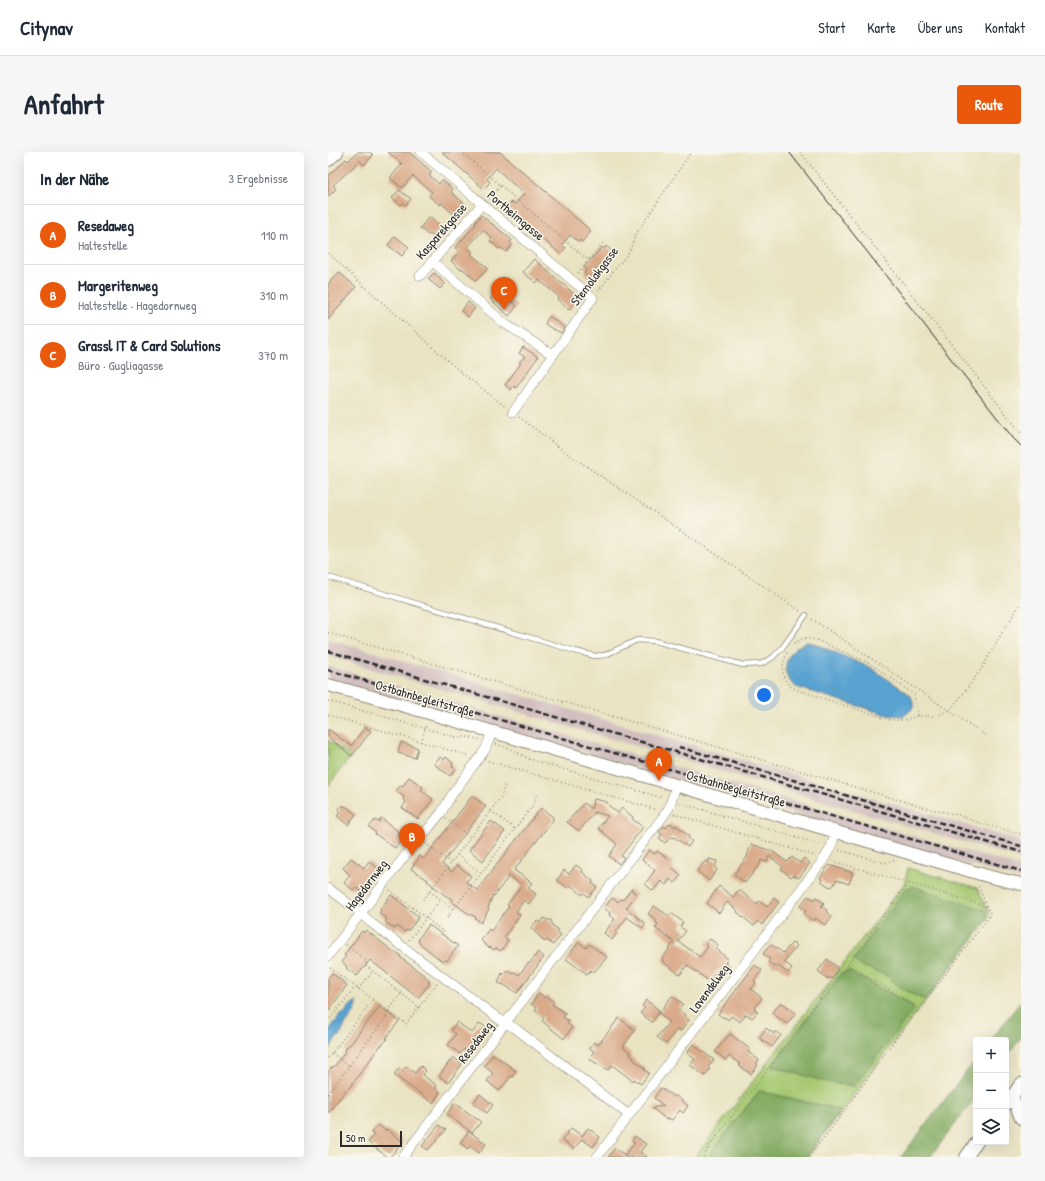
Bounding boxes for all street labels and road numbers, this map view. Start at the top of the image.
street label: Portheimgasse [484,186,548,244]
street label: Kasparekgasse [412,199,470,263]
street label: Stemolakgasse [566,243,622,309]
street label: Ostbahnbegleitstraße [373,675,477,721]
street label: Ostbahnbegleitstraße [684,765,788,811]
street label: Hagedornweg [341,855,391,915]
street label: Lavendelweg [685,960,733,1016]
street label: Resedaweg [453,1017,497,1067]

